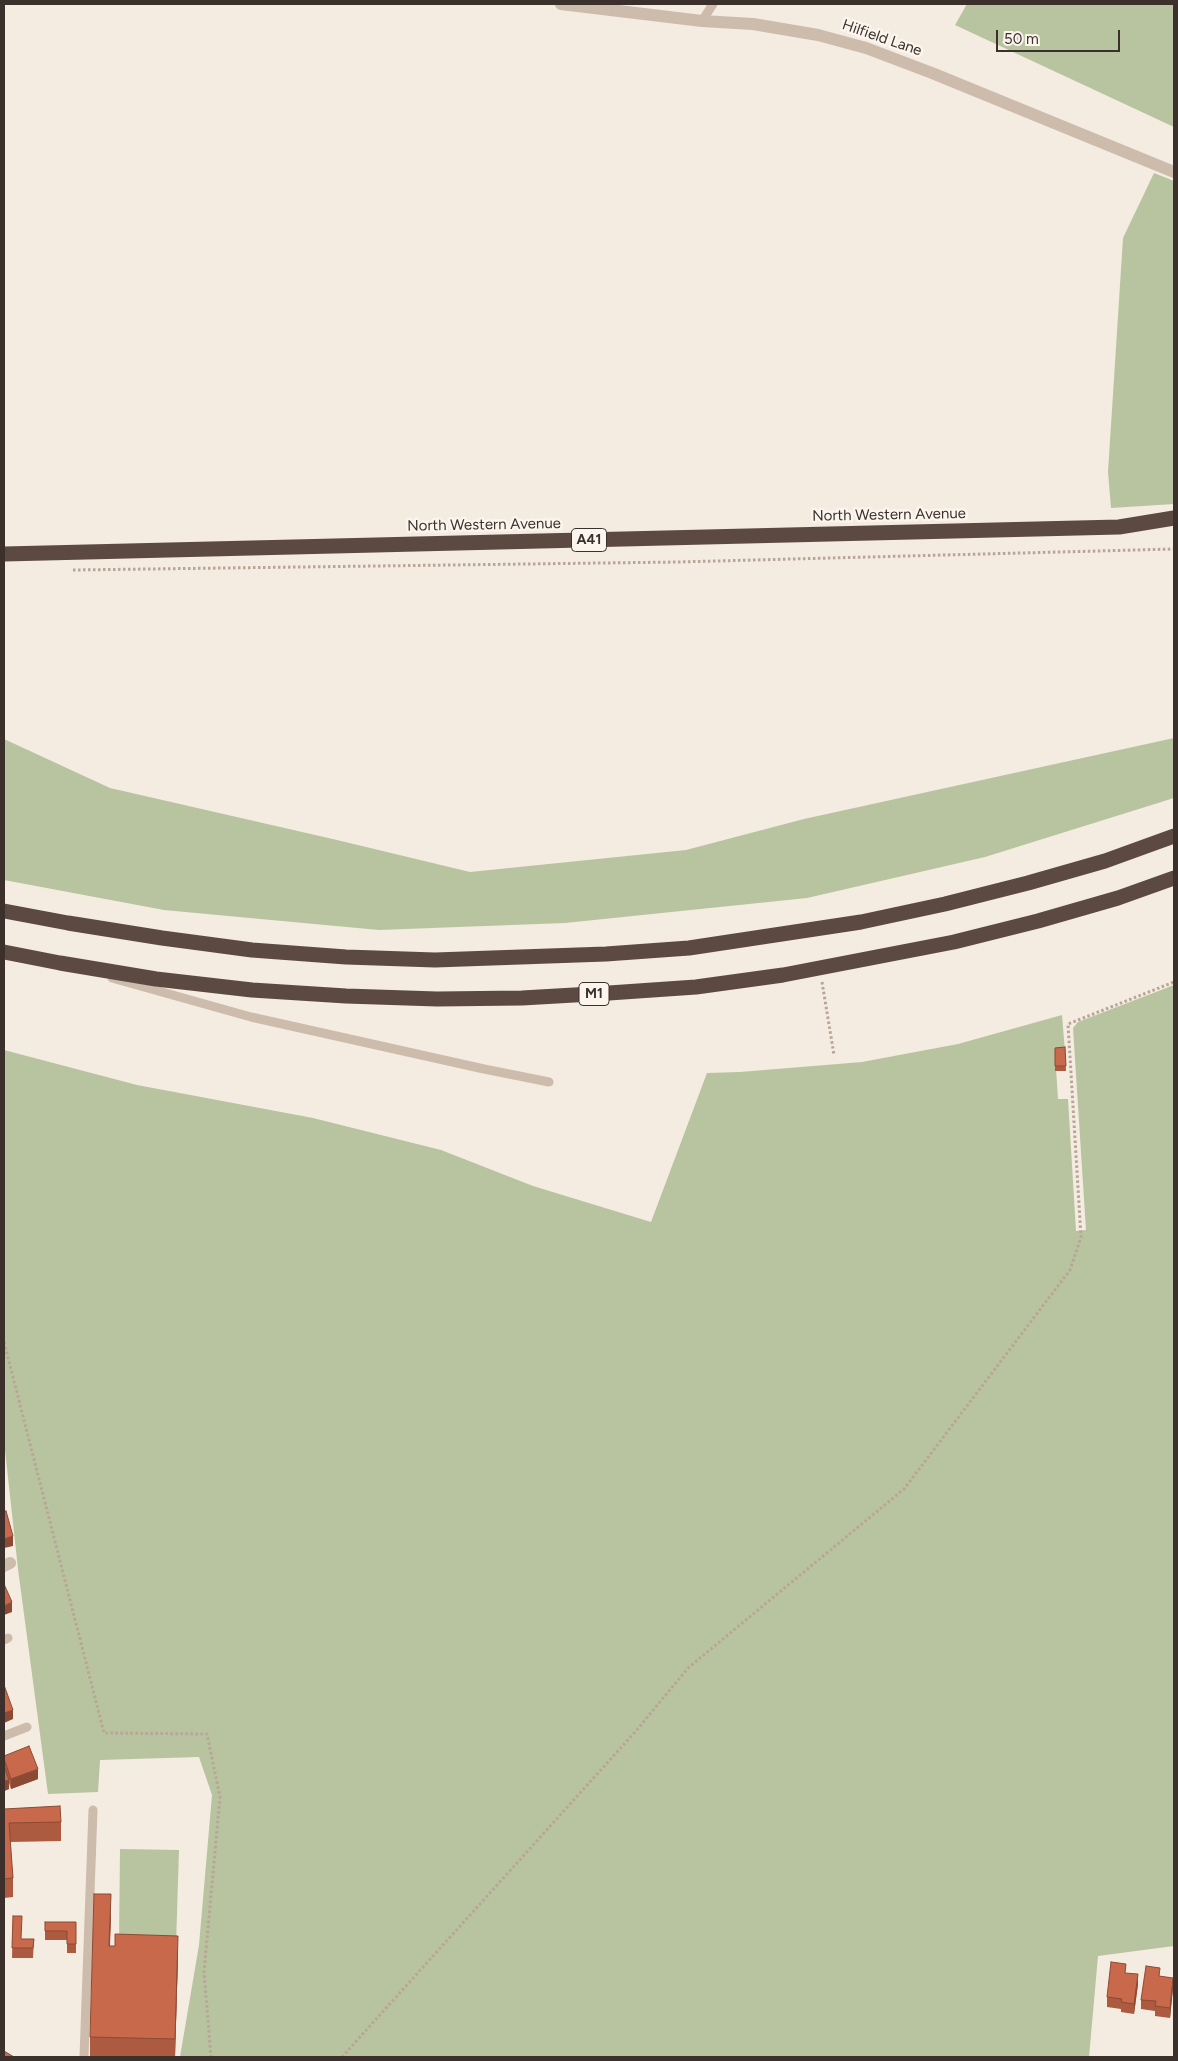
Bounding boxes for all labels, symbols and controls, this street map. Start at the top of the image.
street label: Hilfield Lane [840,16,924,60]
scale bar [998,20,1122,52]
text: 50 m [1004,30,1039,48]
street label: North Western Avenue [812,505,966,525]
street label: North Western Avenue [407,515,561,535]
road number: A41 [572,528,606,552]
road number: M1 [579,982,609,1006]

